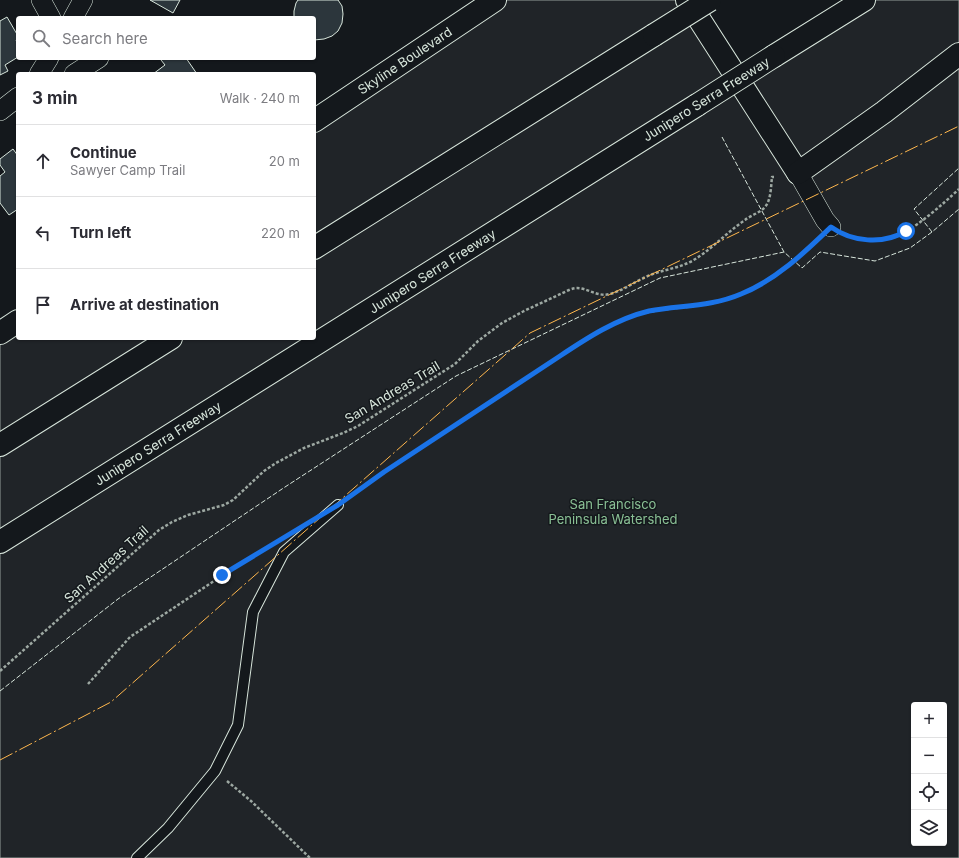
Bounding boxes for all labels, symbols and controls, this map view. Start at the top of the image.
search box [16,16,316,60]
street label: Skyline Boulevard [355,23,455,98]
icon: search [30,27,52,49]
text: Search here [62,29,148,48]
street label: Junipero Serra Freeway [640,53,772,145]
text: 3 min [32,88,78,108]
text: Walk · 240 m [220,90,300,106]
text: Continue [70,143,137,162]
icon: ahead [32,150,54,172]
text: 20 m [269,153,300,169]
text: Sawyer Camp Trail [70,162,185,178]
icon: left [32,222,54,244]
route start [897,222,915,240]
text: Turn left [70,223,131,242]
text: 220 m [261,225,300,241]
street label: Junipero Serra Freeway [366,225,498,317]
icon: arrive [32,294,54,316]
text: Arrive at destination [70,295,219,314]
street label: San Andreas Trail [342,357,442,427]
street label: Junipero Serra Freeway [91,397,224,489]
park label: San Francisco Peninsula Watershed [548,496,678,527]
street label: San Andreas Trail [61,522,151,606]
route end [213,566,231,584]
map controls [911,702,947,846]
button: + [911,702,947,738]
button: − [911,738,947,774]
button: locate [911,774,947,810]
button: layers [911,810,947,846]

